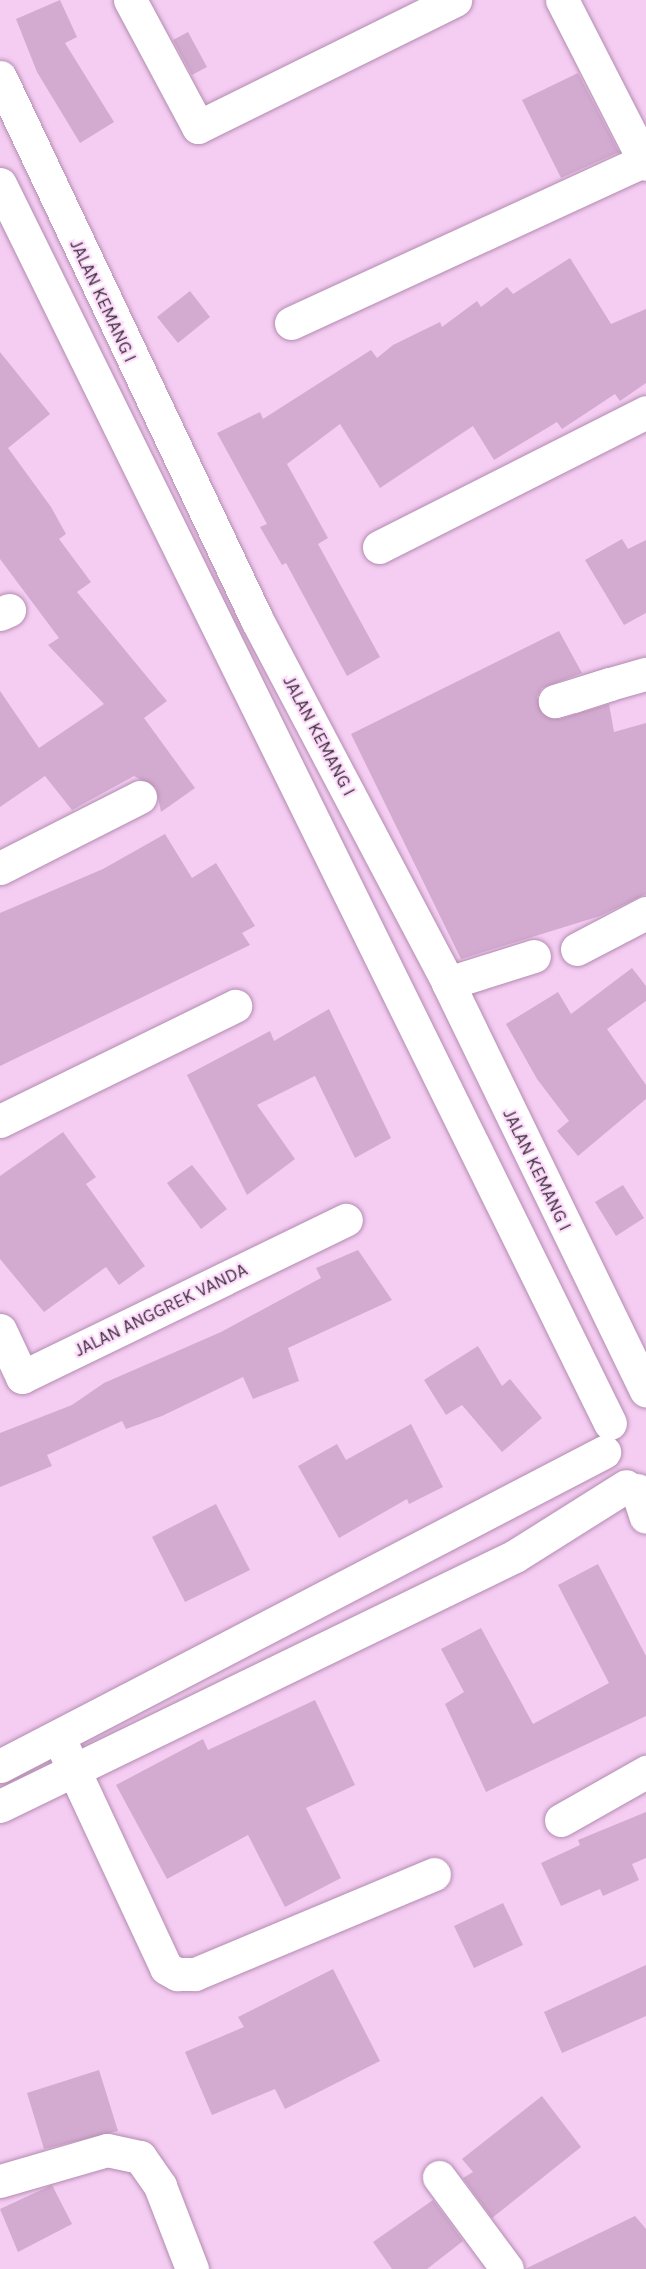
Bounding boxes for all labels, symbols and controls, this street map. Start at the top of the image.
street label: JALAN KEMANG I [65,236,141,366]
street label: JALAN KEMANG I [278,672,360,800]
street label: JALAN KEMANG I [498,1106,576,1234]
street label: JALAN ANGGREK VANDA [71,1259,251,1361]

